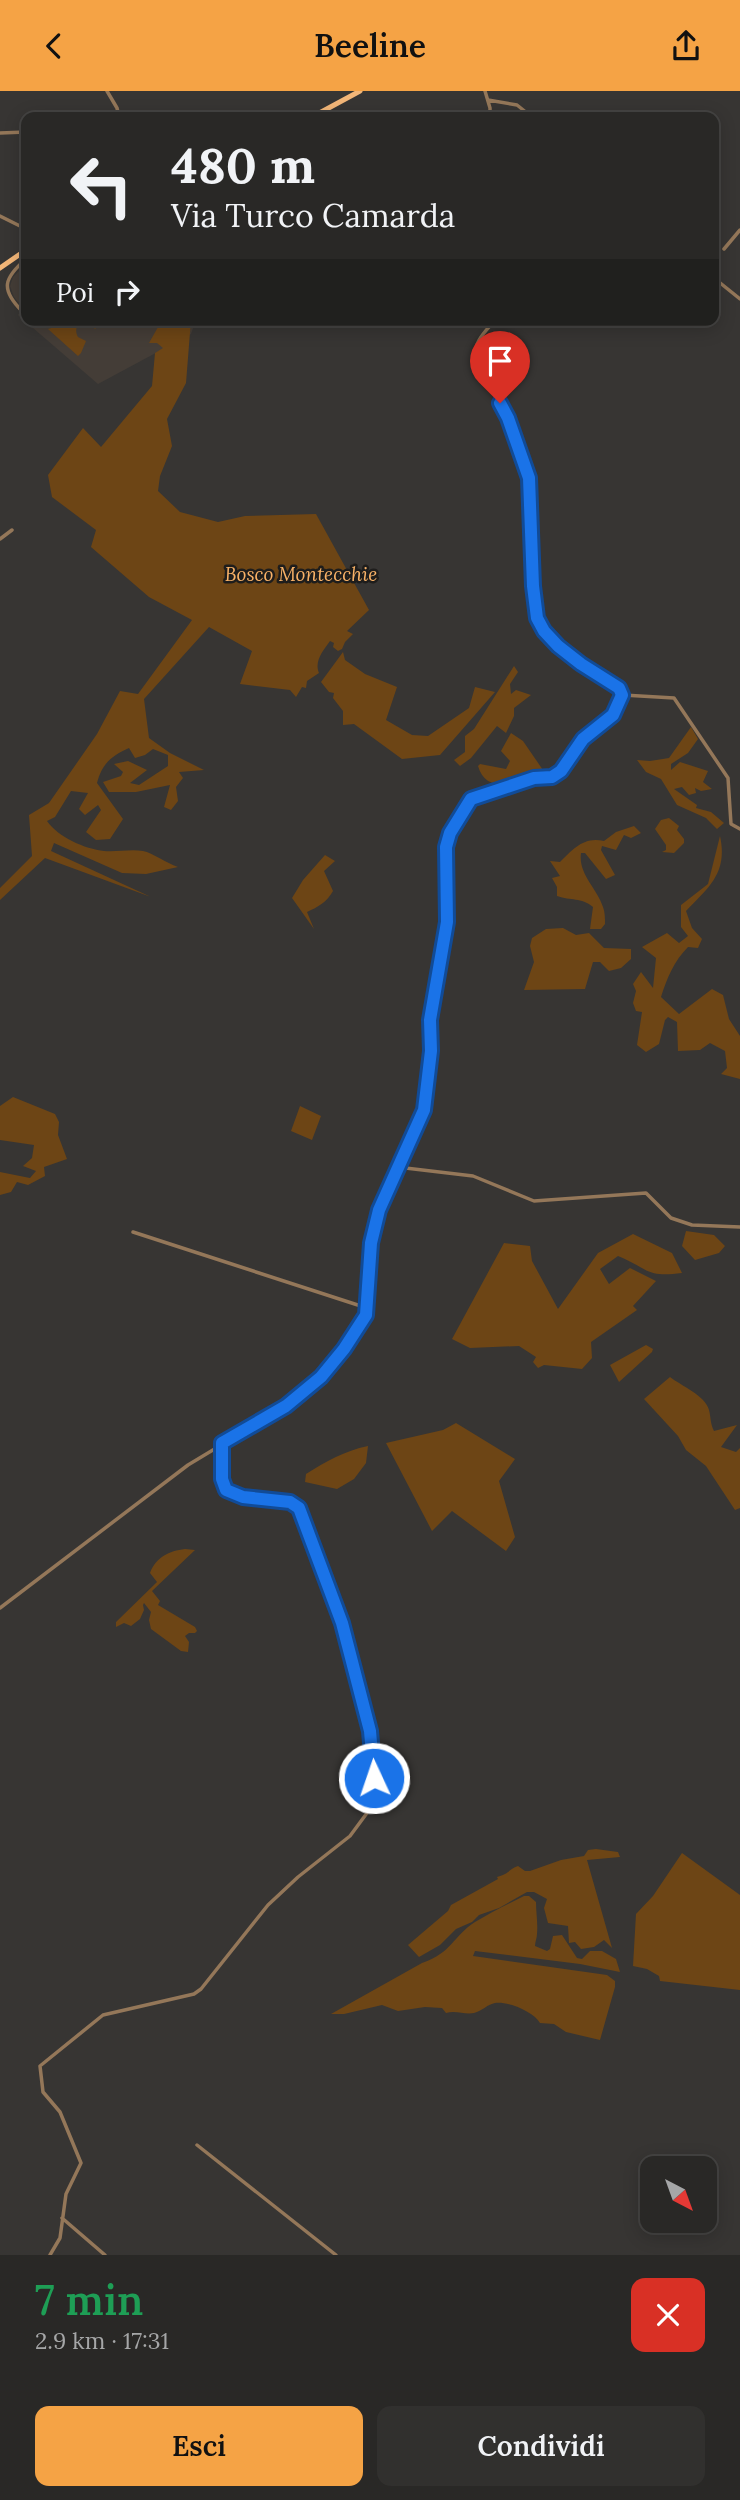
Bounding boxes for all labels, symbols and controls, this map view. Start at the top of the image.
text: Beeline [314,25,426,66]
icon: back [35,27,73,65]
icon: share [667,27,705,65]
text: 480 m [171,134,315,196]
icon: left [56,140,147,231]
text: Via Turco Camarda [171,195,455,236]
icon: right [108,273,146,311]
text: Poi [56,276,94,309]
pin [470,331,530,403]
icon: arrive [481,342,519,380]
park label: Bosco Montecchie [225,562,377,586]
position arrow [337,1741,411,1815]
north arrow [640,2156,718,2233]
map controls [640,2156,717,2233]
text: 7 min [35,2273,143,2327]
button: close [631,2278,705,2352]
text: 2.9 km · 17:31 [35,2326,169,2355]
button: Esci [35,2406,363,2486]
button: Condividi [377,2406,705,2486]

